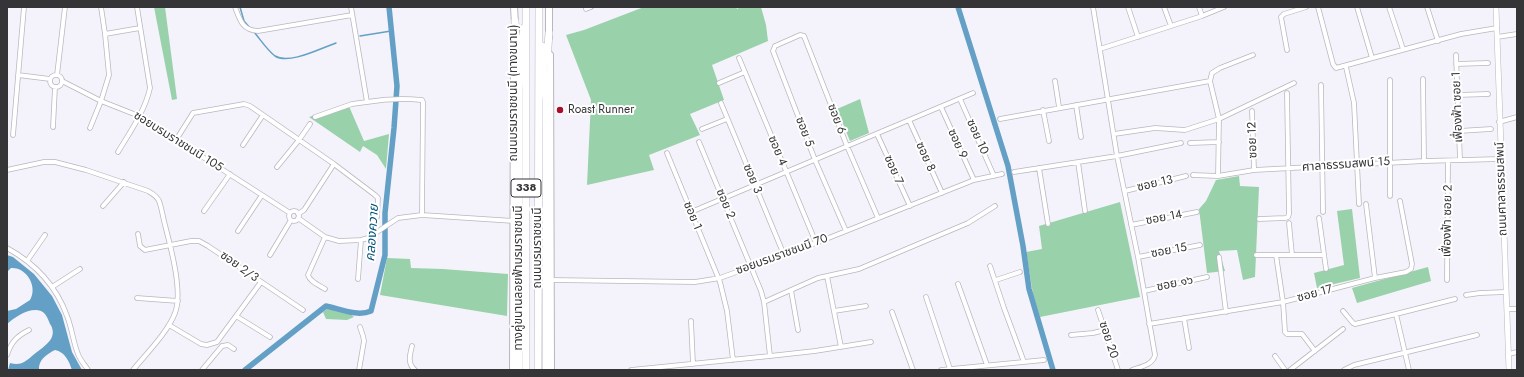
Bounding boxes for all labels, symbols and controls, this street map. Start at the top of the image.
street label: ถนนบรมราชชนนี (ทางขนาน) [507,25,521,161]
street label: เฟื่องฟ้า ซอย 1 [1450,71,1466,143]
street label: ซอย 6 [824,102,848,136]
place label: Roast Runner [568,103,634,117]
marker: Roast Runner [555,105,565,115]
street label: ซอยบรมราชชนนี 105 [131,109,225,175]
street label: ซอย 5 [792,115,816,149]
street label: ซอย 10 [963,117,991,157]
street label: ซอย 12 [1245,122,1261,158]
street label: ซอย 9 [944,127,970,161]
street label: ซอย 4 [764,134,790,168]
street label: ซอย 8 [912,140,938,174]
street label: ถนนศาลาธรรมสพน์ [1493,142,1511,236]
street label: ซอย 7 [880,153,906,187]
street label: ศาลาธรรมสพน์ 15 [1302,155,1390,175]
street label: ซอย 3 [739,162,765,196]
street label: ซอย 13 [1136,173,1174,195]
road number: 338 [511,179,541,197]
street label: เฟื่องฟ้า ซอย 2 [1440,185,1456,257]
street label: ซอย 2 [712,187,738,221]
street label: ซอย 1 [680,200,704,232]
water label: คลองควาย [363,204,383,262]
street label: ทางคู่ขนานลอยฟ้าบรมราชชนนี [512,205,526,351]
street label: ถนนบรมราชชนนี [531,207,545,289]
street label: ซอย 14 [1145,207,1183,229]
street label: ซอยบรมราชชนนี 70 [734,232,830,278]
street label: ซอย 15 [1150,240,1188,262]
street label: ซอย 2/3 [217,249,261,285]
street label: ซอย ๑๖ [1155,273,1195,295]
street label: ซอย 17 [1296,282,1334,306]
street label: ซอย 20 [1095,320,1121,360]

